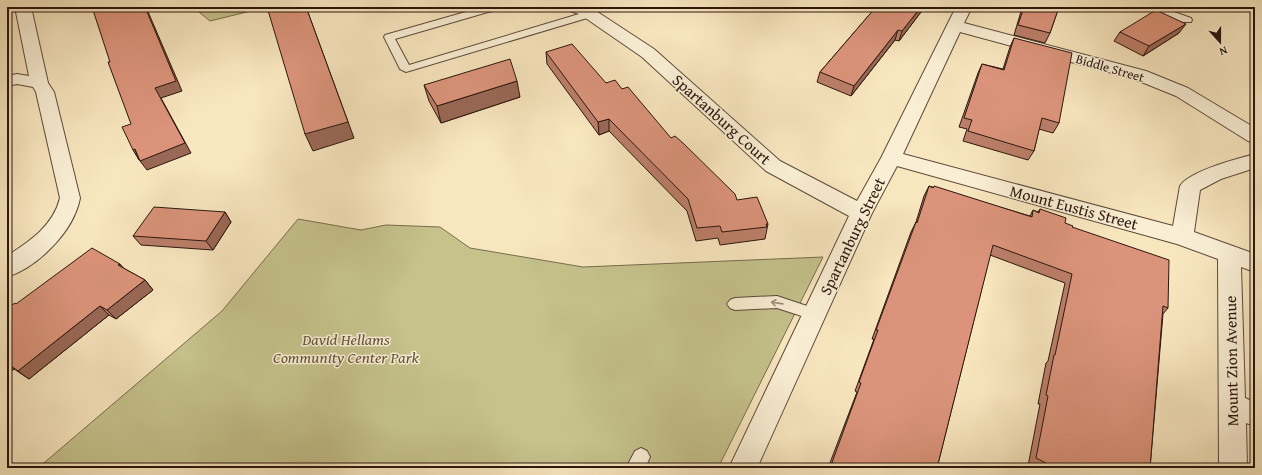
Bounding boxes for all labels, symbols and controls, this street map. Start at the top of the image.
north arrow [1200,22,1240,62]
text: N [1217,43,1230,60]
street label: Biddle Street [1074,49,1147,87]
street label: Spartanburg Court [667,68,777,170]
street label: Spartanburg Street [813,173,891,299]
street label: Mount Eustis Street [1007,178,1141,236]
street label: Mount Zion Avenue [1218,295,1244,427]
one-way arrow [771,299,784,307]
park label: David Hellams Community Center Park [273,327,420,369]

